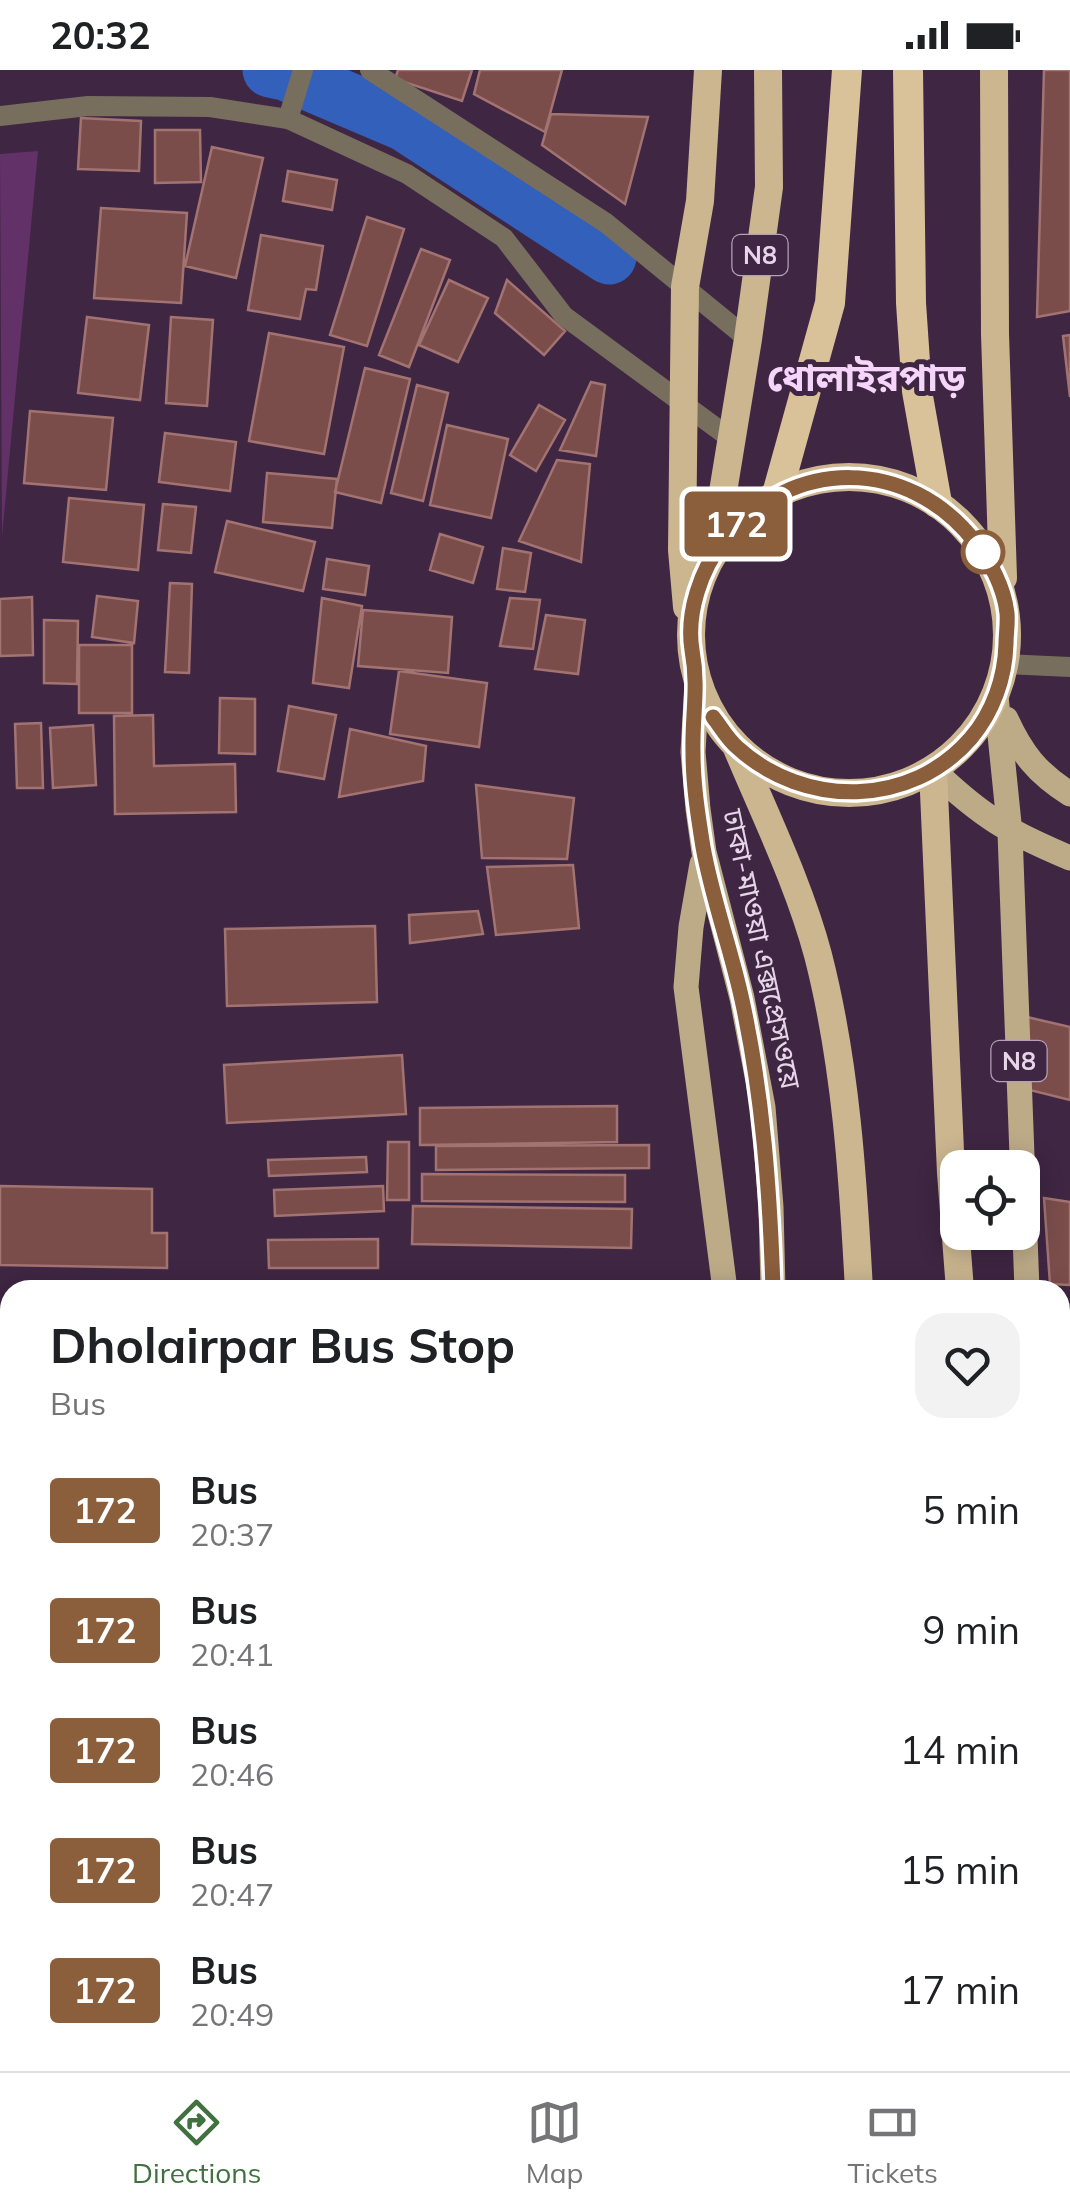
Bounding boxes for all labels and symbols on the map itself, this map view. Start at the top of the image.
road number: N8 [732,235,788,275]
district label: ধোলাইরপাড় [767,353,966,401]
line badge: 172 [678,492,794,556]
unlabelled marker [962,531,1004,573]
street label: ঢাকা-মাওয়া এক্সপ্রেসওয়ে [716,805,809,1092]
road number: N8 [992,1041,1046,1081]

